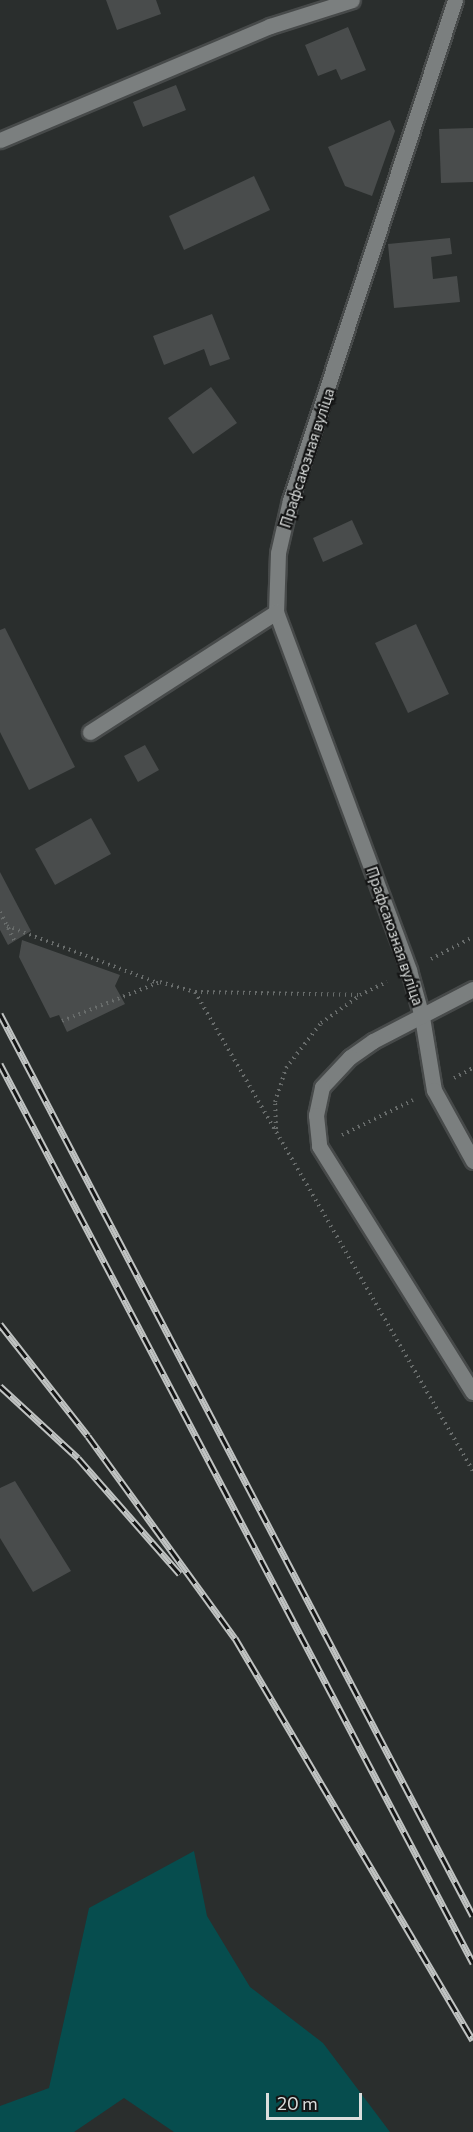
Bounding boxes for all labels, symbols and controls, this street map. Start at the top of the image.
street label: Прафсаюзная вуліца [276,386,338,530]
street label: Прафсаюзная вуліца [363,864,427,1008]
scale bar [269,2081,365,2119]
text: 20 m [277,2092,318,2114]

